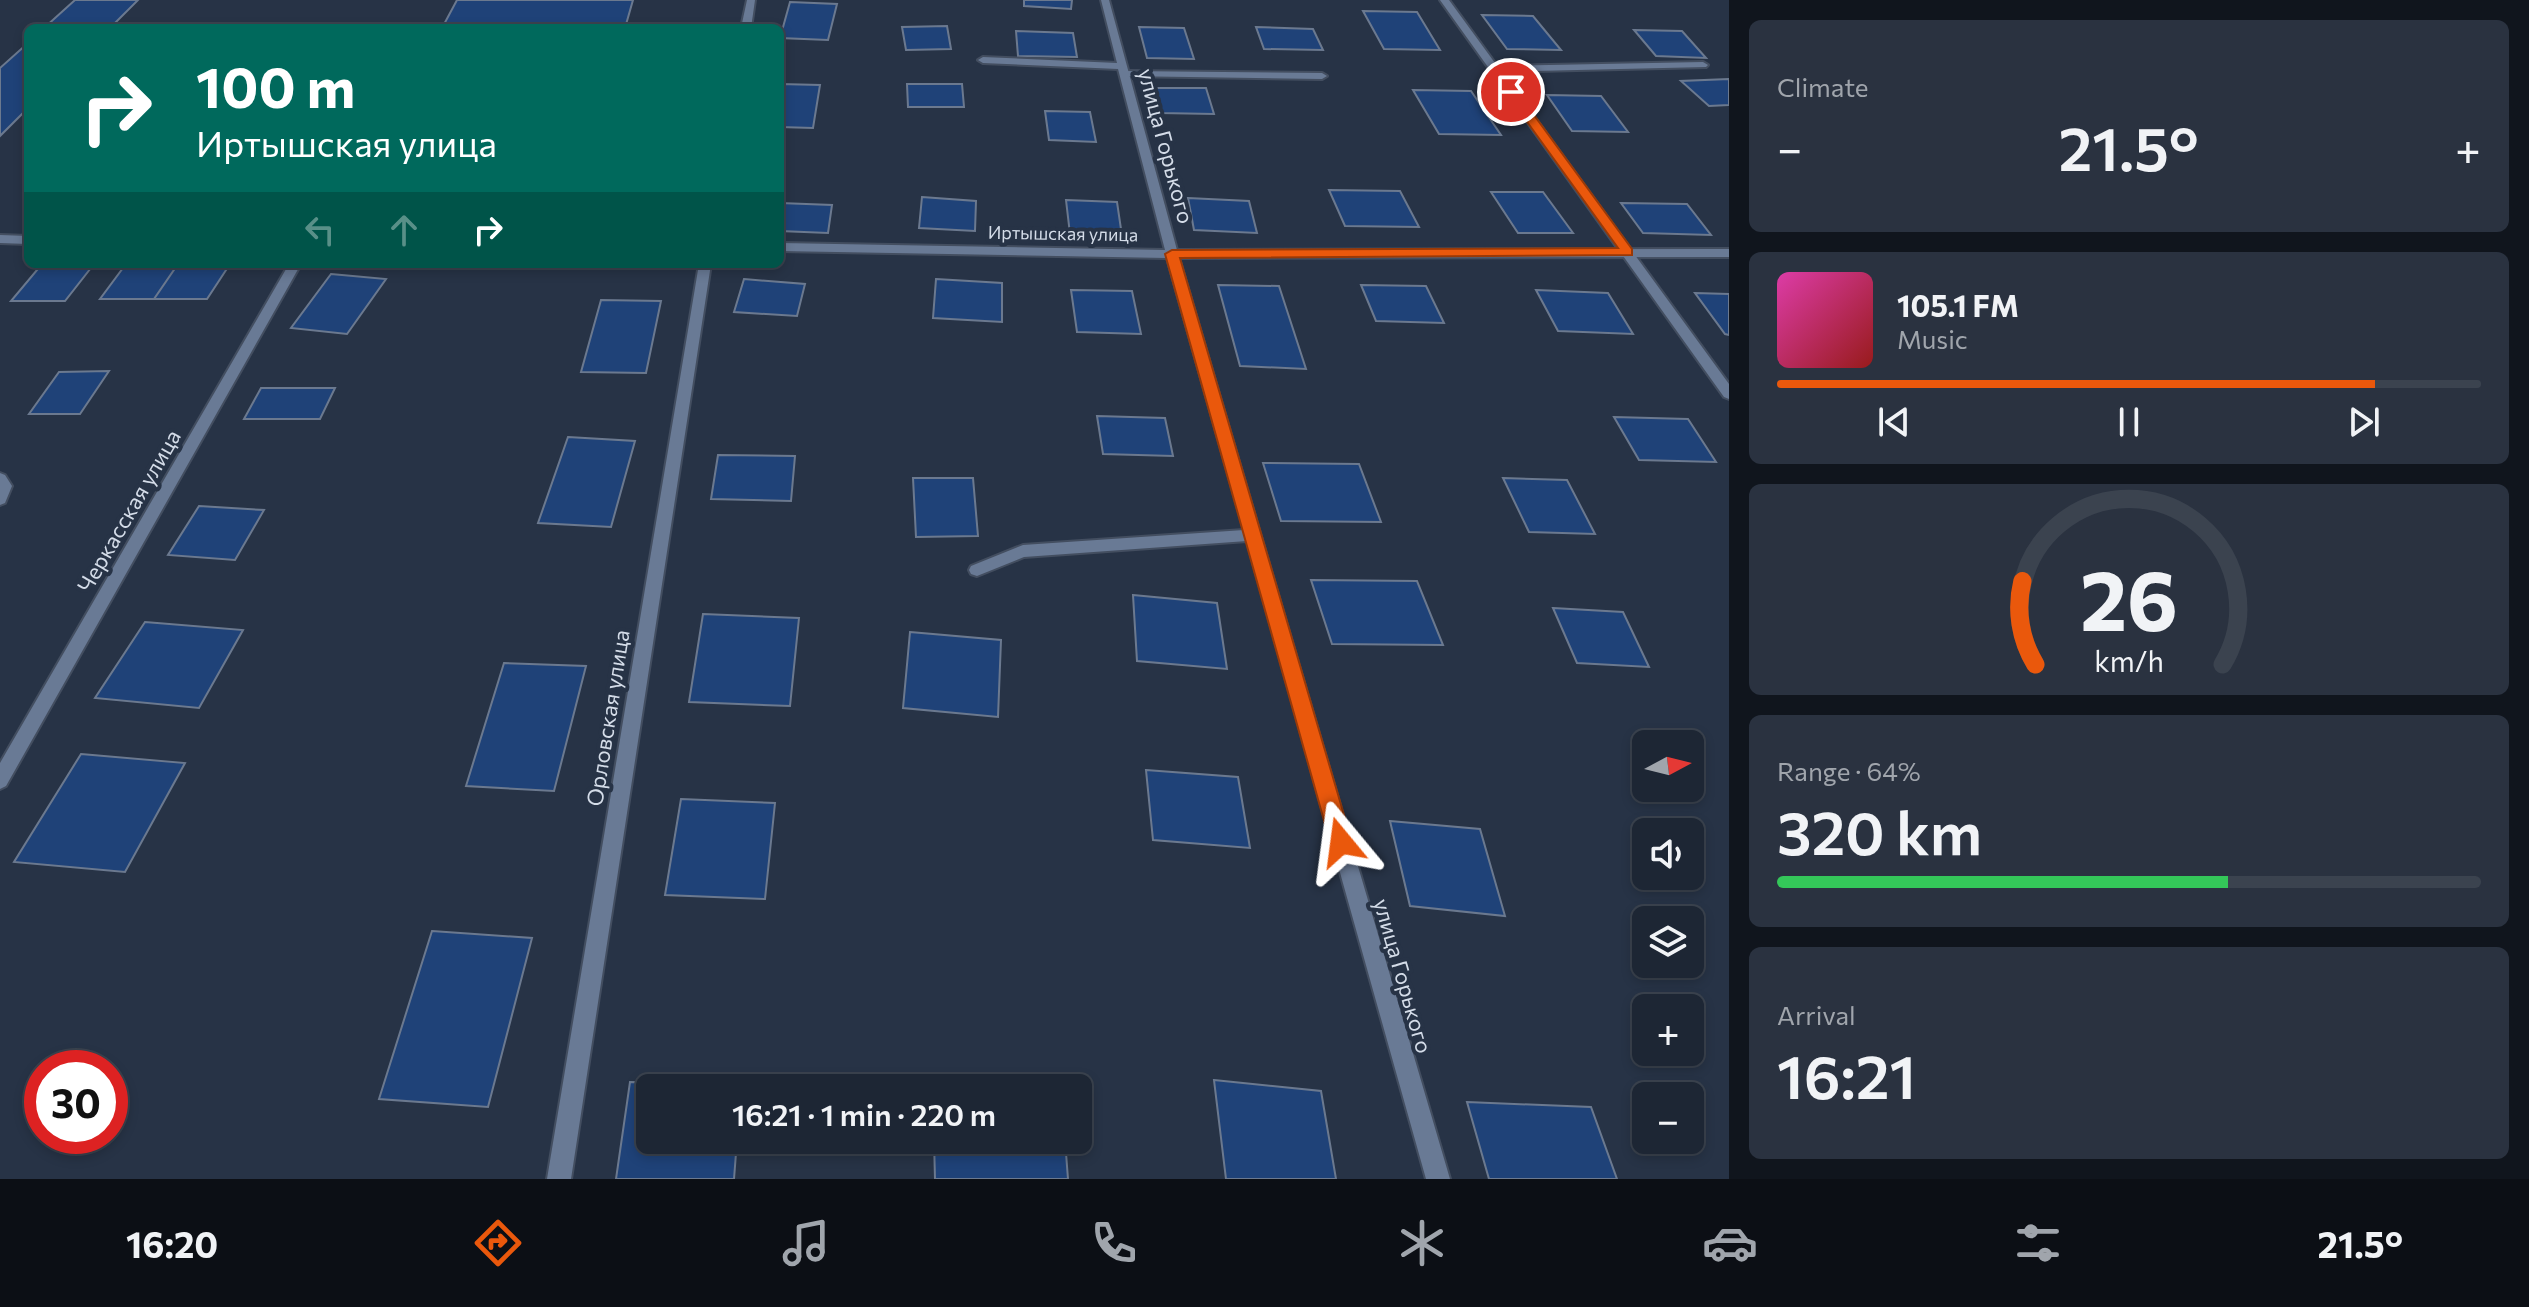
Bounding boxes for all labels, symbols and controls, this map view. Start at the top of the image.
text: 100 m [196,51,355,120]
icon: right [64,56,168,160]
pin [1477,58,1545,126]
street label: улица Горького [1133,65,1200,226]
icon: arrive [1489,70,1533,114]
text: Climate [1777,71,1869,102]
text: 21.5° [2058,110,2199,183]
text: Иртышская улица [196,120,497,164]
text: − [1777,120,1802,174]
text: + [2455,120,2481,174]
icon: left [298,208,342,252]
icon: ahead [382,208,426,252]
icon: right [466,208,510,252]
street label: Иртышская улица [988,221,1138,245]
text: 105.1 FM [1897,286,2019,323]
text: Music [1897,323,1968,354]
icon: previous [1872,400,1916,444]
icon: pause [2107,400,2151,444]
icon: next [2342,400,2386,444]
street label: Черкасская улица [71,425,186,597]
text: 26 [2080,546,2178,648]
street label: Орловская улица [580,628,635,808]
text: km/h [2094,644,2164,679]
north arrow [1632,730,1704,802]
map controls [1632,730,1704,1154]
text: Range · 64% [1777,755,1921,786]
text: 320 km [1777,794,1982,867]
position arrow [1299,800,1383,884]
button: sound [1632,818,1704,890]
street label: улица Горького [1369,895,1438,1056]
button: layers [1632,906,1704,978]
button: + [1632,994,1704,1066]
text: Arrival [1777,999,1856,1030]
text: 16:21 [1777,1038,1916,1111]
speed limit sign: 30 [24,1050,128,1154]
button: − [1632,1082,1704,1154]
text: 16:21 · 1 min · 220 m [732,1095,996,1132]
icon: directions [470,1215,526,1271]
icon: music [778,1215,834,1271]
icon: phone [1086,1215,1142,1271]
icon: climate [1394,1215,1450,1271]
icon: car [1702,1215,1758,1271]
icon: filters [2010,1215,2066,1271]
text: 16:20 [126,1221,218,1265]
text: 21.5° [2318,1221,2403,1265]

